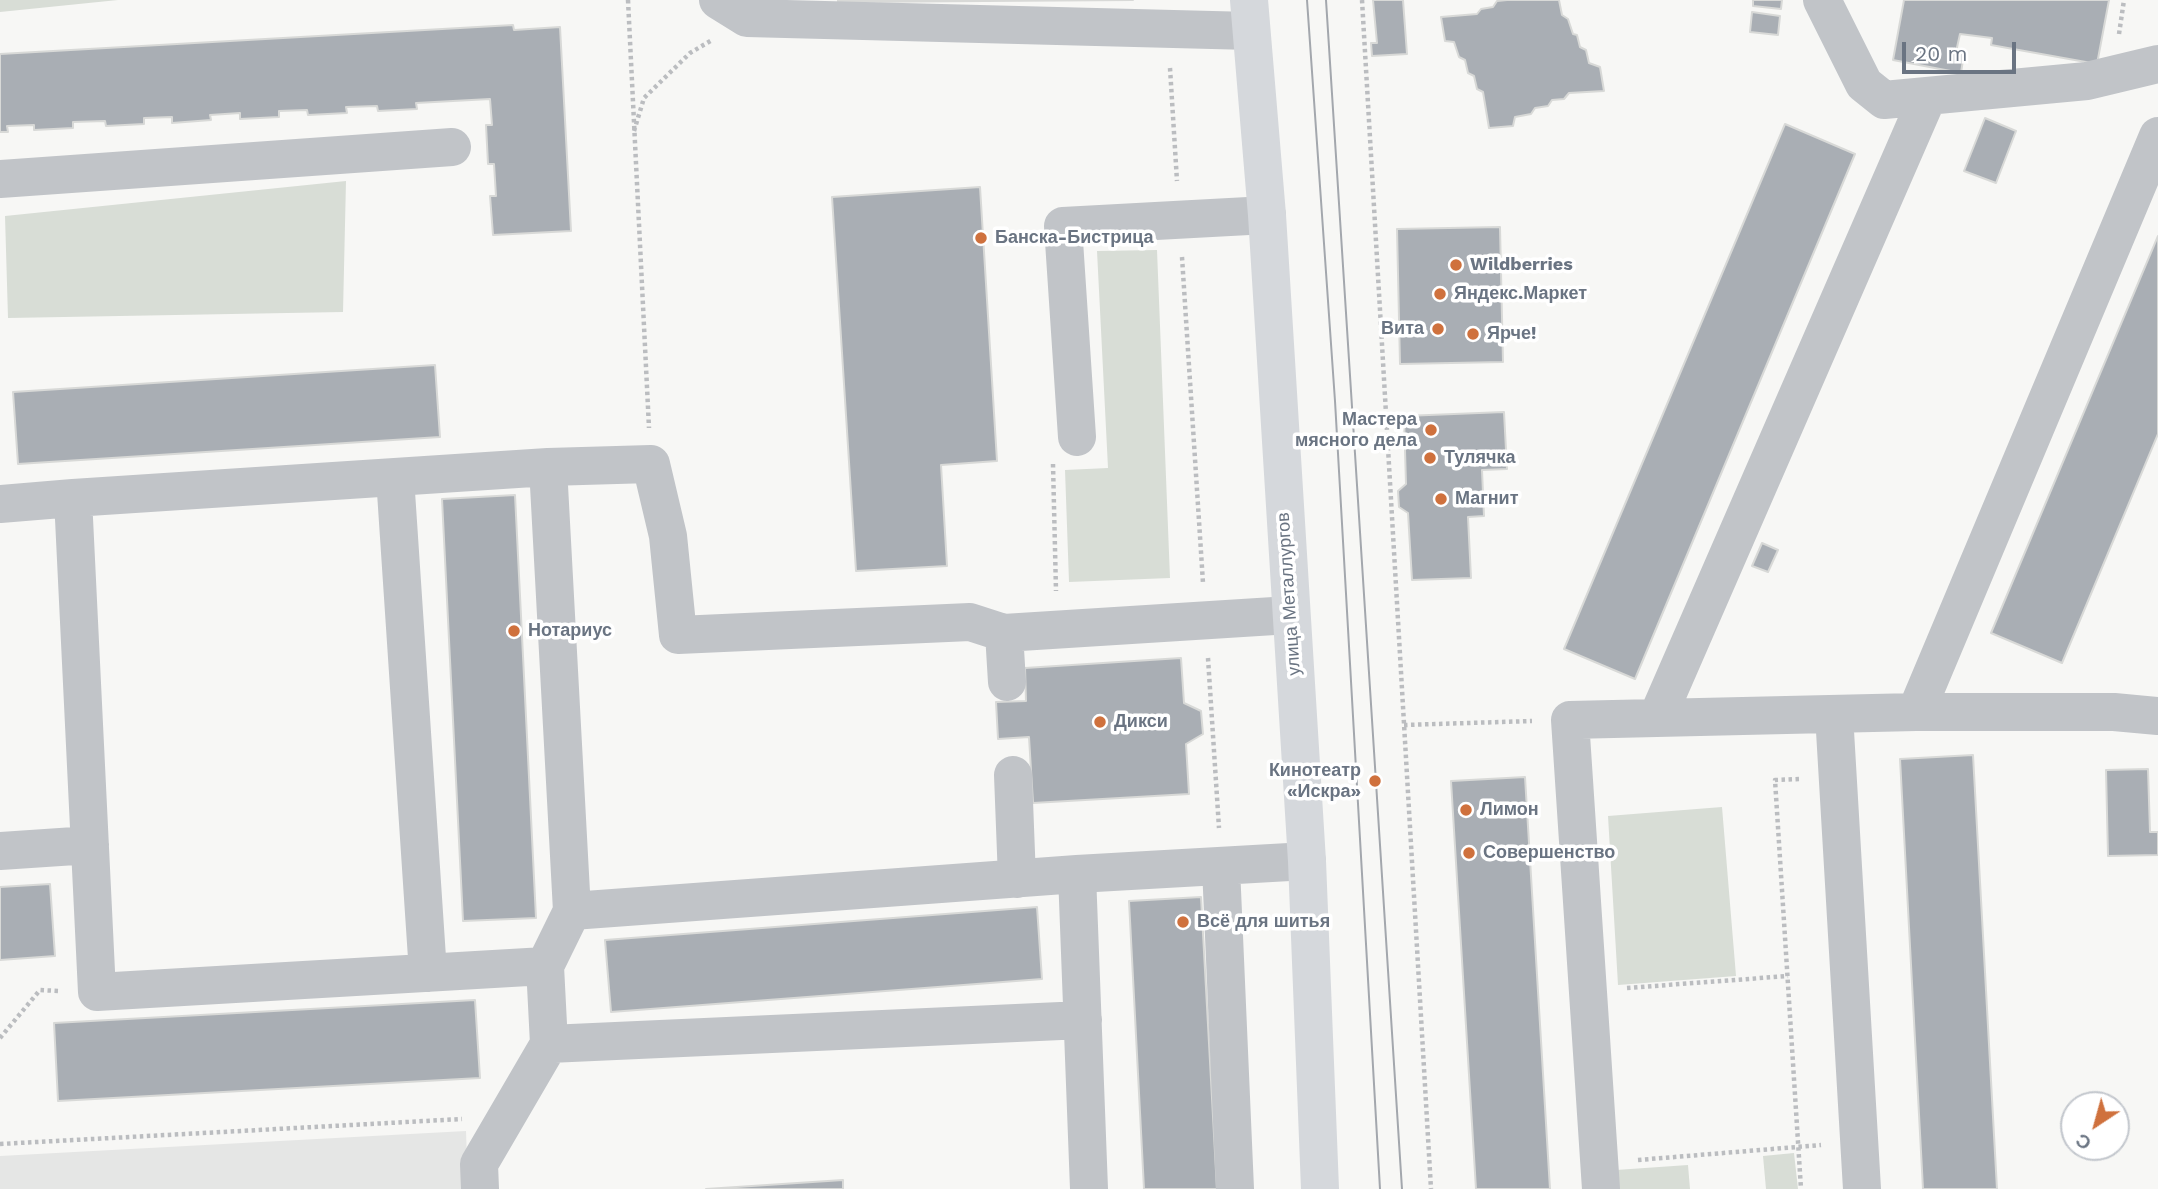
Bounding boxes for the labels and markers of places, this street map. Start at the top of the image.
place label: Банска-Бистрица [995,227,1154,249]
marker: Банска-Бистрица [973,230,989,246]
place label: Wildberries [1470,254,1573,276]
marker: Wildberries [1448,257,1464,273]
place label: Яндекс.Маркет [1454,283,1587,305]
marker: Яндекс.Маркет [1432,286,1448,302]
place label: Вита [1381,318,1424,340]
marker: Вита [1430,321,1446,337]
place label: Ярче! [1487,323,1536,345]
marker: Ярче! [1465,326,1481,342]
place label: Мастера мясного дела [1295,409,1417,452]
marker: Мастера мясного дела [1423,422,1439,438]
place label: Тулячка [1444,447,1515,469]
marker: Тулячка [1422,450,1438,466]
place label: Магнит [1455,488,1518,510]
marker: Магнит [1433,491,1449,507]
place label: Нотариус [528,620,612,642]
marker: Нотариус [506,623,522,639]
place label: Дикси [1114,711,1168,733]
marker: Дикси [1092,714,1108,730]
place label: Кинотеатр «Искра» [1269,760,1361,802]
marker: Кинотеатр «Искра» [1367,773,1383,789]
place label: Лимон [1480,799,1539,821]
marker: Лимон [1458,802,1474,818]
place label: Совершенство [1483,842,1615,864]
marker: Совершенство [1461,845,1477,861]
place label: Всё для шитья [1197,911,1330,933]
marker: Всё для шитья [1175,914,1191,930]

